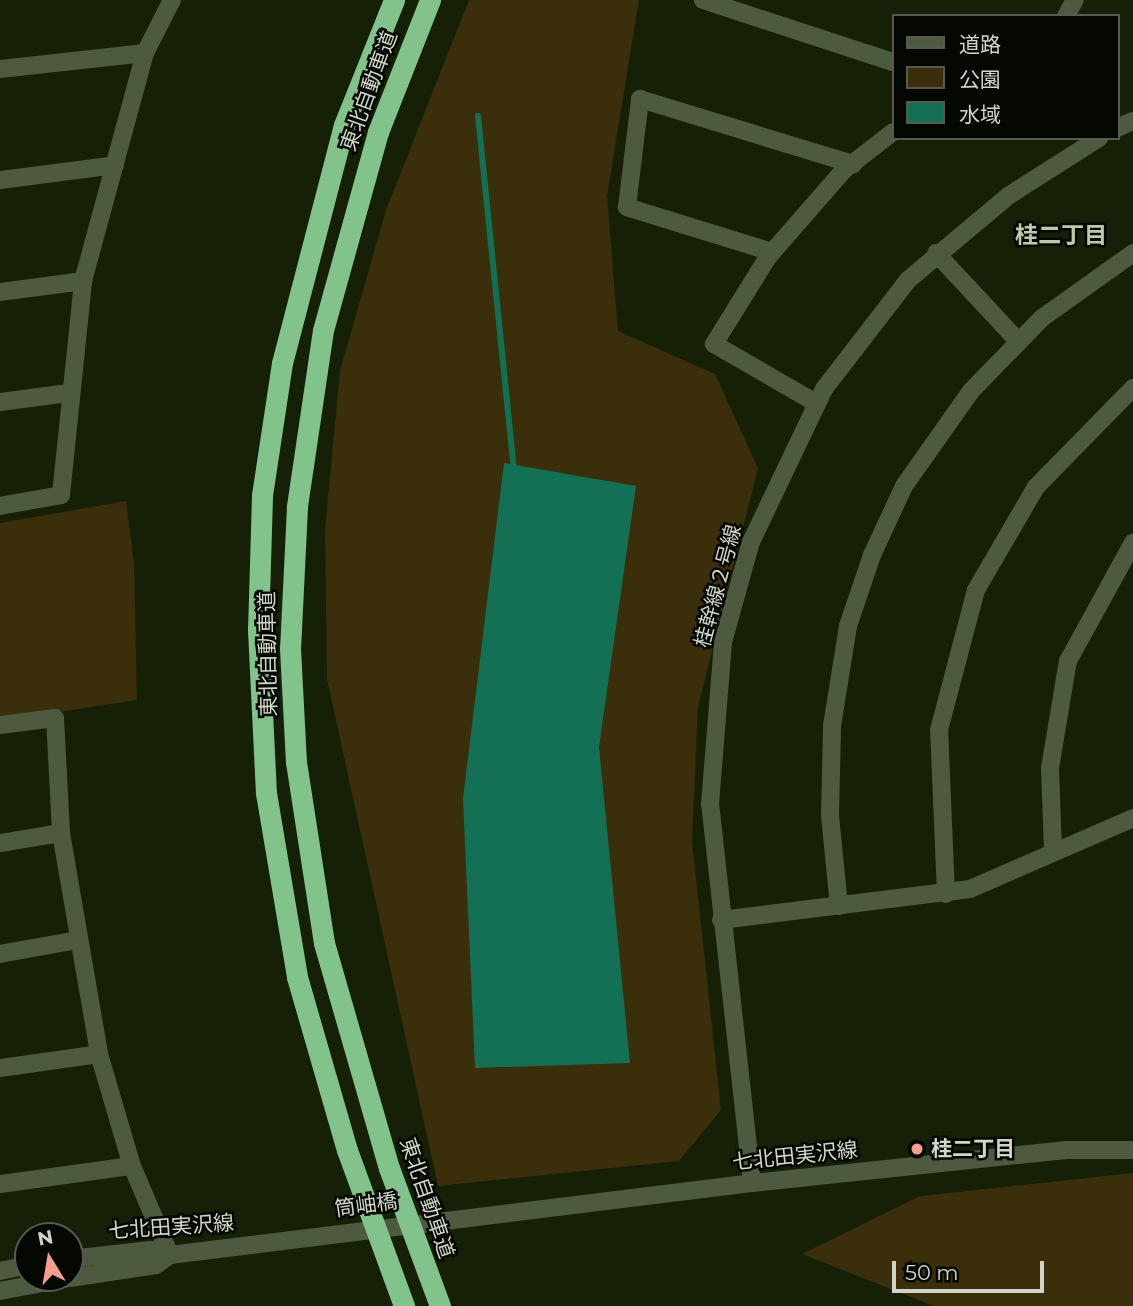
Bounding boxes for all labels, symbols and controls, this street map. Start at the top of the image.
legend [892,14,1119,140]
street label: 東北自動車道 [336,27,402,155]
text: 道路 [959,32,1001,57]
text: 公園 [959,67,1001,92]
text: 水域 [959,102,1001,127]
district label: 桂二丁目 [1015,221,1107,249]
street label: 桂幹線２号線 [690,522,746,650]
street label: 東北自動車道 [254,591,282,717]
street label: 東北自動車道 [395,1134,459,1262]
place label: 桂二丁目 [931,1136,1015,1162]
street label: 七北田実沢線 [731,1137,859,1175]
marker: 桂二丁目 [909,1141,925,1157]
street label: 筒岫橋 [333,1188,399,1222]
street label: 七北田実沢線 [107,1210,235,1244]
north arrow [14,1222,84,1292]
text: N [36,1225,55,1251]
scale bar [895,1246,1047,1290]
text: 50 m [905,1260,959,1285]

